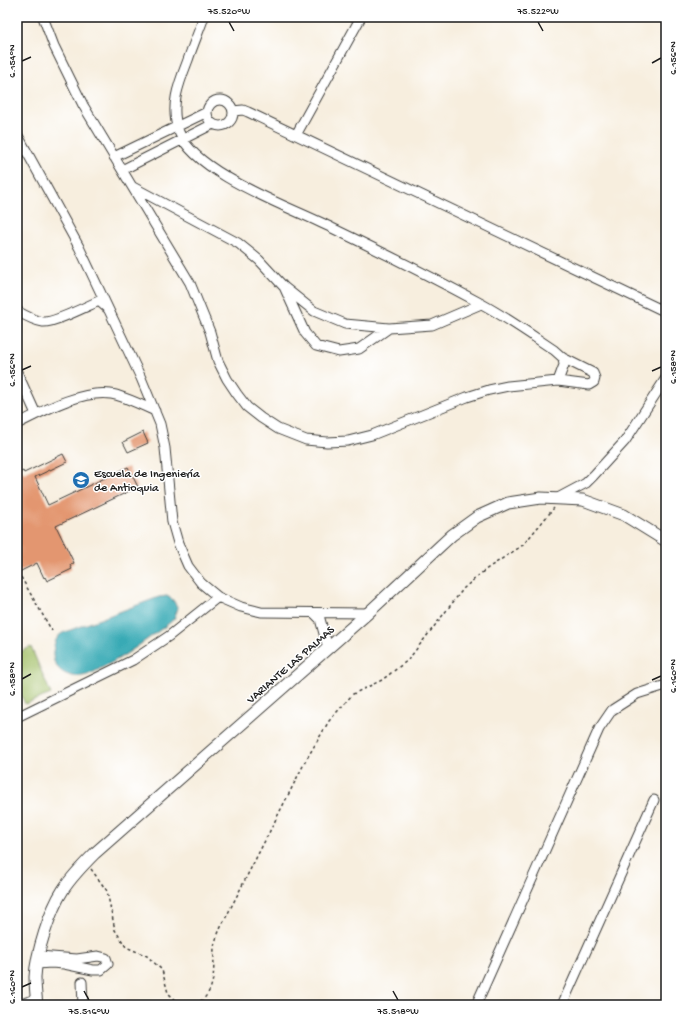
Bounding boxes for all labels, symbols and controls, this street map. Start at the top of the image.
text: 75.520°W [207,6,251,18]
text: 75.522°W [516,6,559,18]
text: 6.156°N [668,41,680,75]
text: 6.154°N [7,44,19,78]
text: 6.158°N [668,350,680,384]
text: 6.156°N [7,353,19,387]
place label: Escuela de Ingeniería de Antioquia [94,468,200,496]
school or university icon: Escuela de Ingeniería de Antioquia [71,470,91,490]
street label: VARIANTE LAS PALMAS [244,623,338,708]
text: 6.160°N [668,659,680,693]
text: 6.158°N [7,662,19,696]
text: 6.160°N [7,970,19,1004]
text: 75.516°W [68,1006,110,1018]
text: 75.518°W [376,1006,419,1018]

